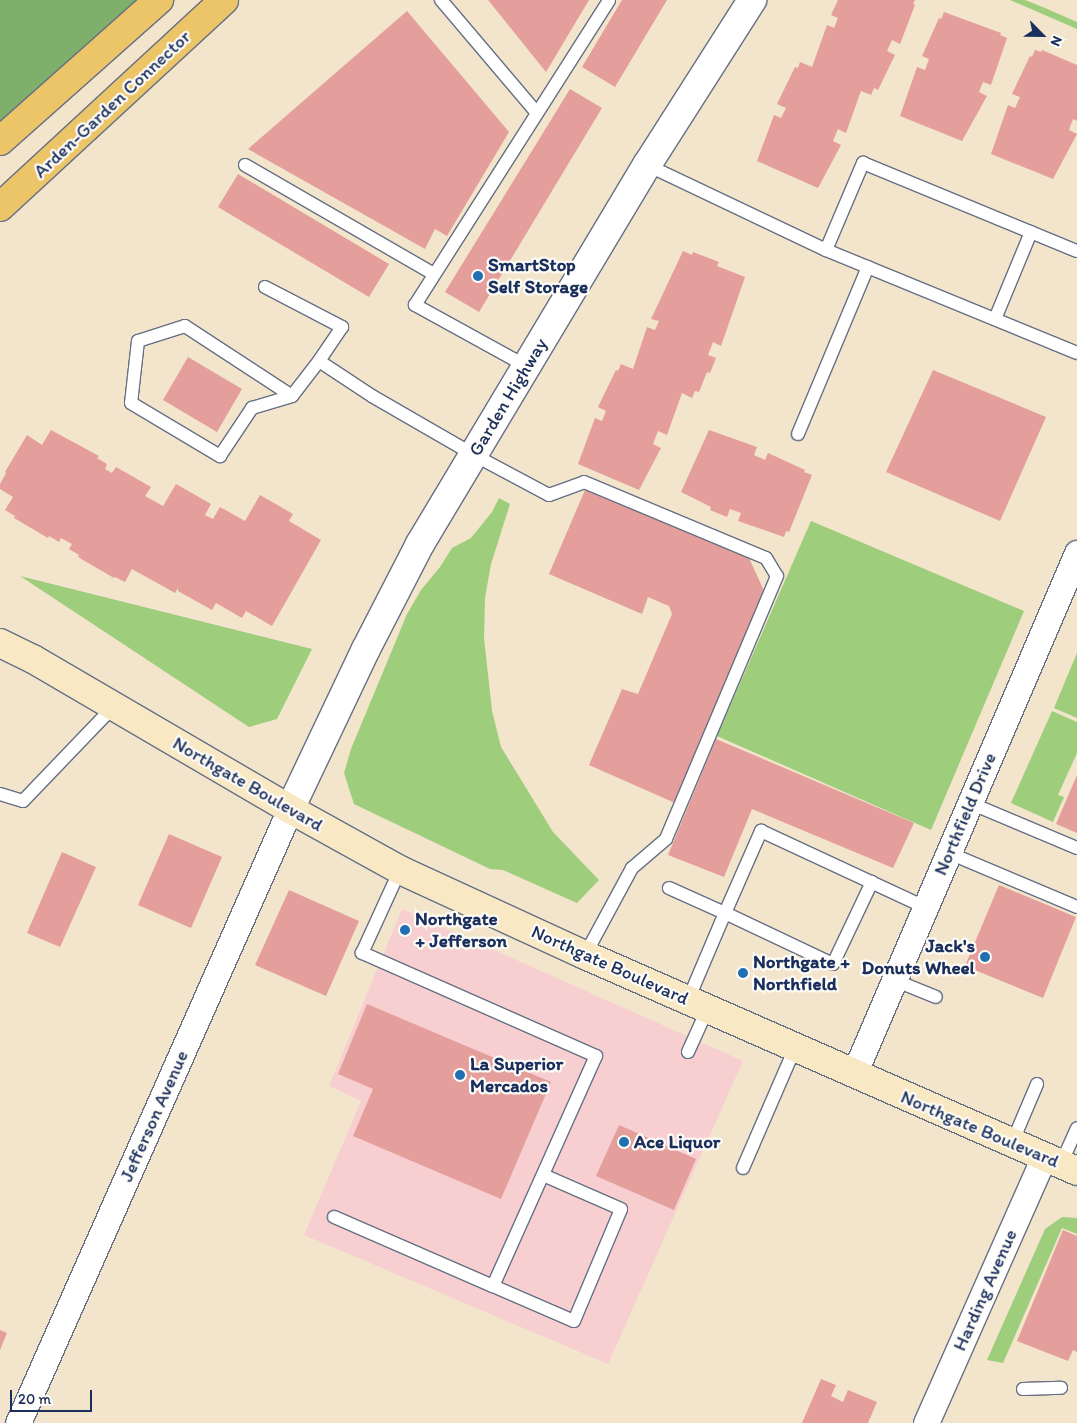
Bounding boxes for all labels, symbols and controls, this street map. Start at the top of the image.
north arrow [1017,10,1067,60]
street label: Arden-Garden Connector [29,25,195,183]
text: N [1047,33,1066,49]
place label: SmartStop Self Storage [488,254,588,298]
marker: SmartStop Self Storage [472,270,484,282]
street label: Garden Highway [464,334,552,460]
street label: Northgate Boulevard [168,731,328,837]
street label: Northfield Drive [929,749,1001,879]
place label: Northgate + Jefferson [415,908,507,952]
street label: Northgate Boulevard [527,920,693,1010]
marker: Northgate + Jefferson [399,924,411,936]
place label: Jack's Donuts Wheel [862,935,975,979]
place label: Northgate + Northfield [753,951,850,995]
marker: Jack's Donuts Wheel [979,951,991,963]
marker: Northgate + Northfield [737,967,749,979]
street label: Jefferson Avenue [115,1047,193,1185]
place label: La Superior Mercados [470,1053,563,1097]
marker: La Superior Mercados [454,1069,466,1081]
street label: Northgate Boulevard [897,1085,1063,1173]
place label: Ace Liquor [634,1131,720,1153]
marker: Ace Liquor [618,1136,630,1148]
street label: Harding Avenue [948,1226,1022,1354]
scale bar [12,1380,95,1412]
text: 20 m [18,1390,51,1408]

